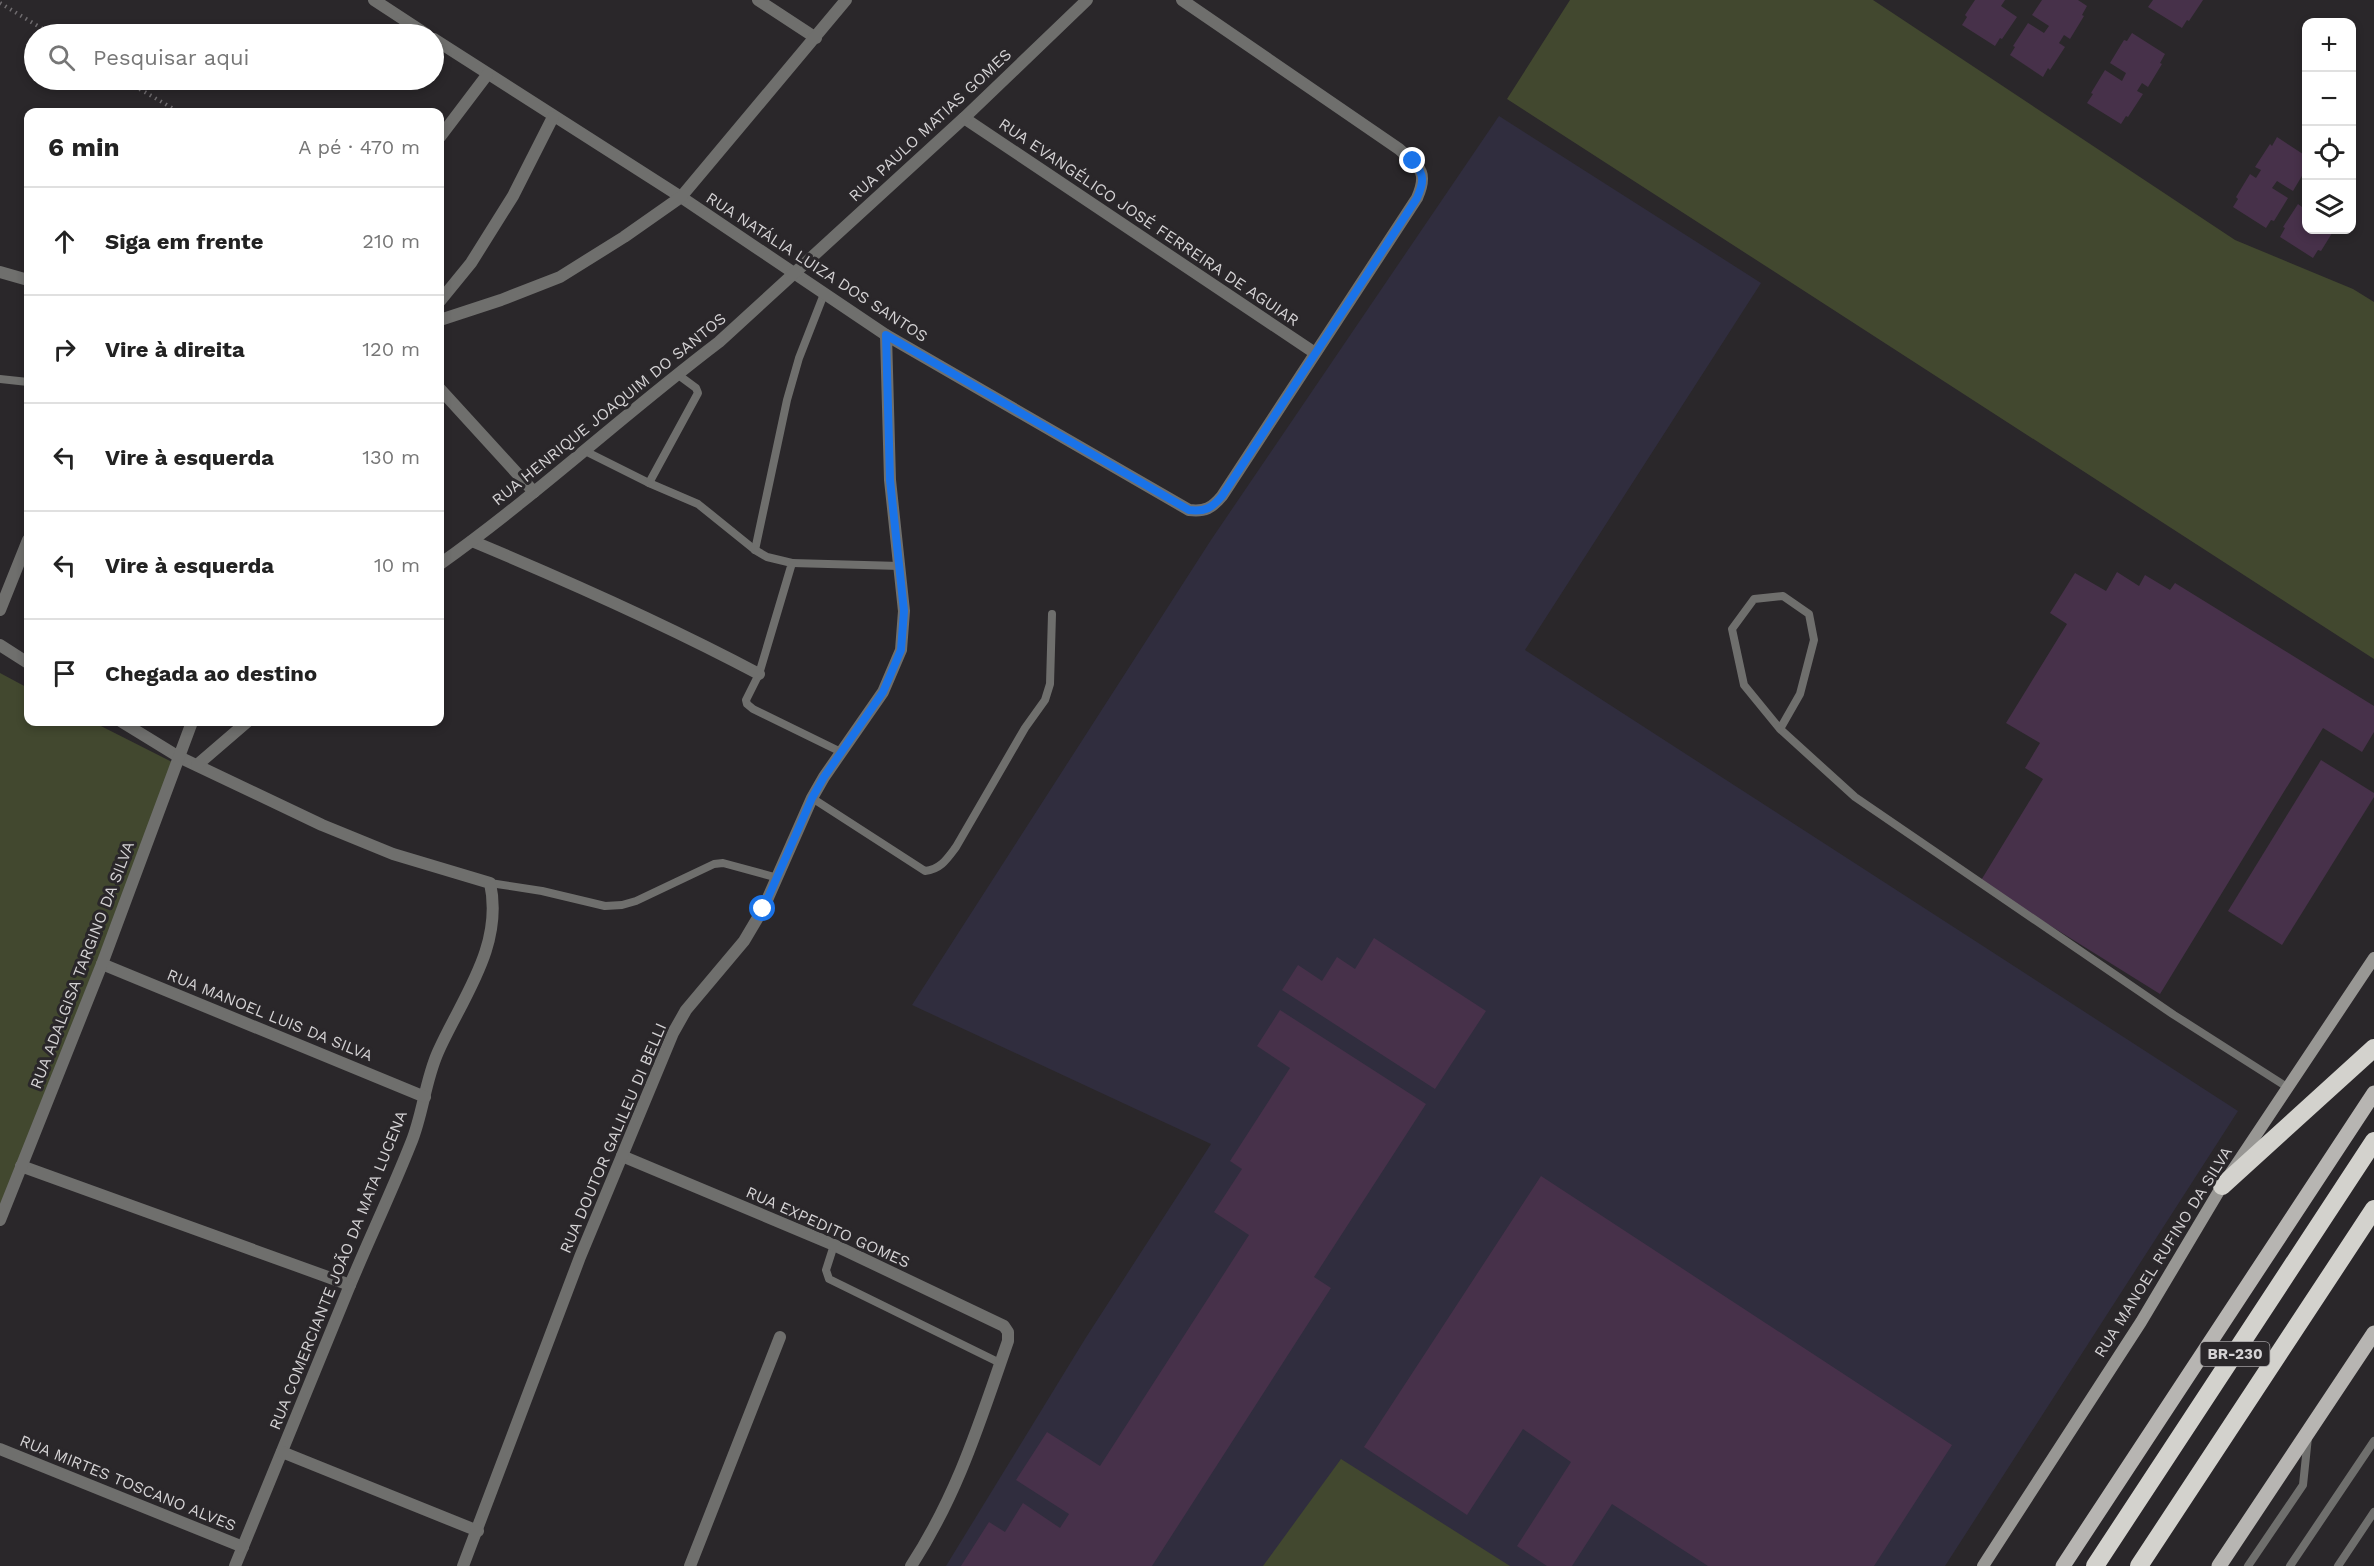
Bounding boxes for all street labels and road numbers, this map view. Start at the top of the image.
street label: RUA PAULO MATIAS GOMES [845,45,1015,205]
street label: RUA EVANGÉLICO JOSÉ FERREIRA DE AGUIAR [995,114,1303,330]
street label: RUA NATÁLIA LUIZA DOS SANTOS [703,188,931,346]
street label: RUA HENRIQUE JOAQUIM DO SANTOS [488,309,730,509]
street label: RUA ADALGISA TARGINO DA SILVA [26,838,138,1091]
street label: RUA MANOEL LUIS DA SILVA [164,965,376,1065]
street label: RUA DOUTOR GALILEU DI BELLI [556,1020,670,1256]
street label: RUA COMERCIANTE JOÃO DA MATA LUCENA [265,1107,411,1432]
street label: RUA MANOEL RUFINO DA SILVA [2090,1143,2236,1361]
street label: RUA EXPEDITO GOMES [743,1182,913,1272]
road number: BR-230 [2200,1342,2270,1366]
street label: RUA MIRTES TOSCANO ALVES [17,1431,239,1535]

